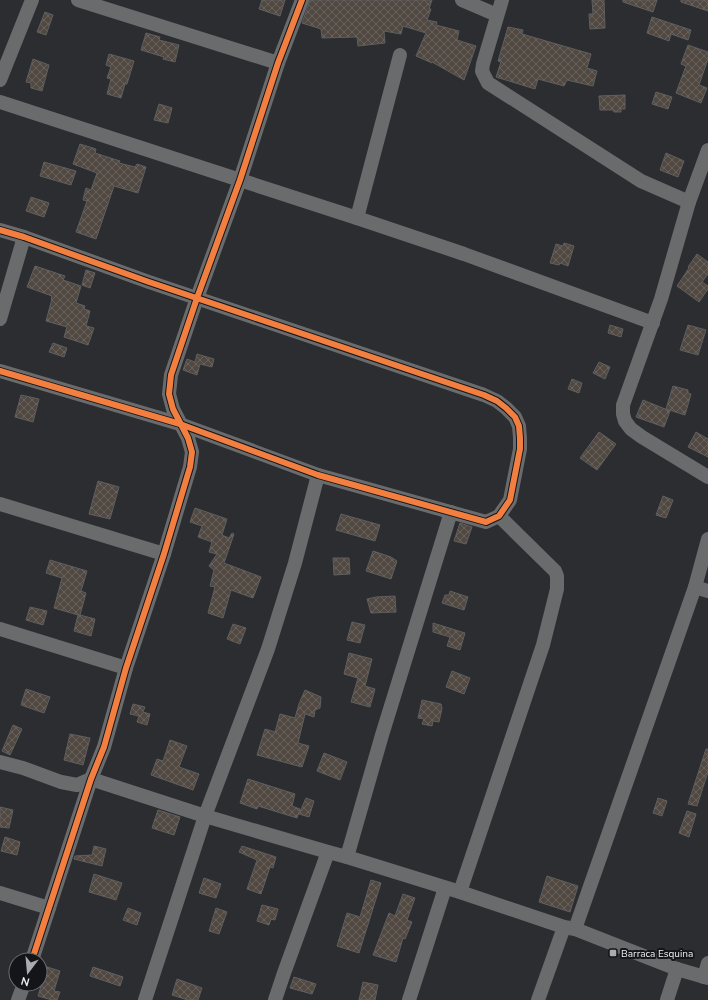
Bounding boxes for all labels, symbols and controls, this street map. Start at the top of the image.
place label: Barraca Esquina [621,947,693,961]
marker: Barraca Esquina [608,948,618,958]
north arrow [8,952,48,992]
text: N [19,973,31,989]

